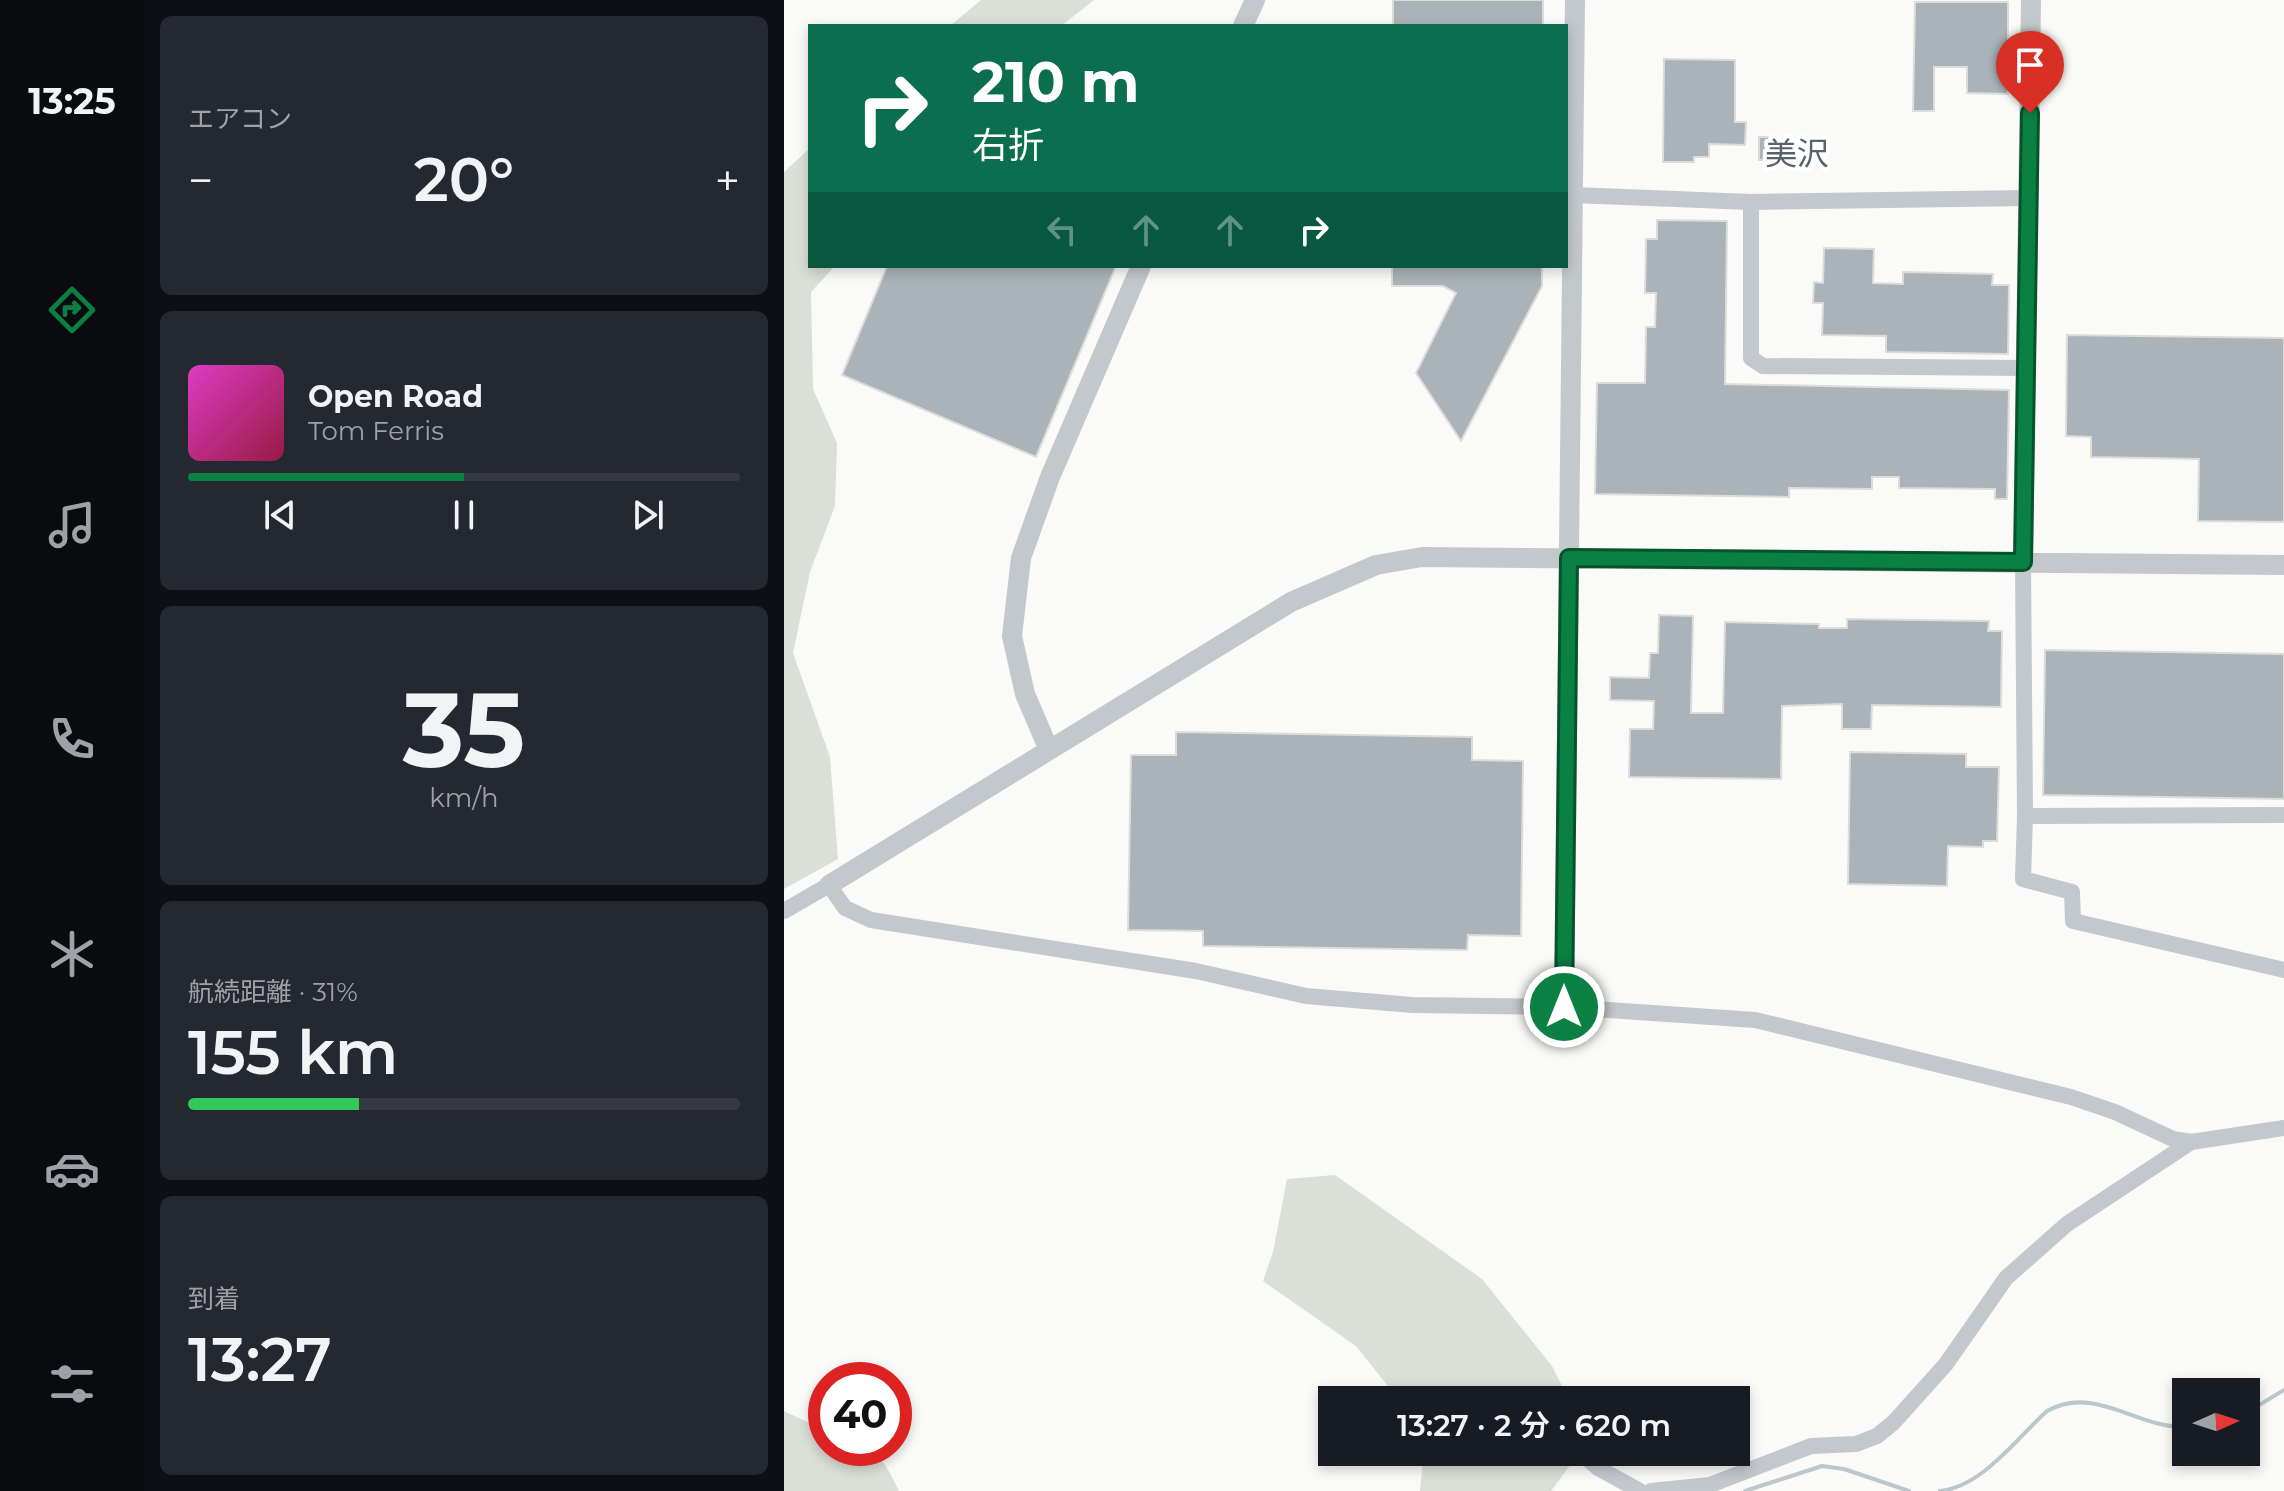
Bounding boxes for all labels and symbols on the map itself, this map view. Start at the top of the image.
pin [1996,31,2064,113]
district label: 美沢 [1765,134,1829,173]
position arrow [1522,965,1606,1049]
speed limit sign: 40 [808,1362,912,1466]
north arrow [2172,1378,2260,1466]

